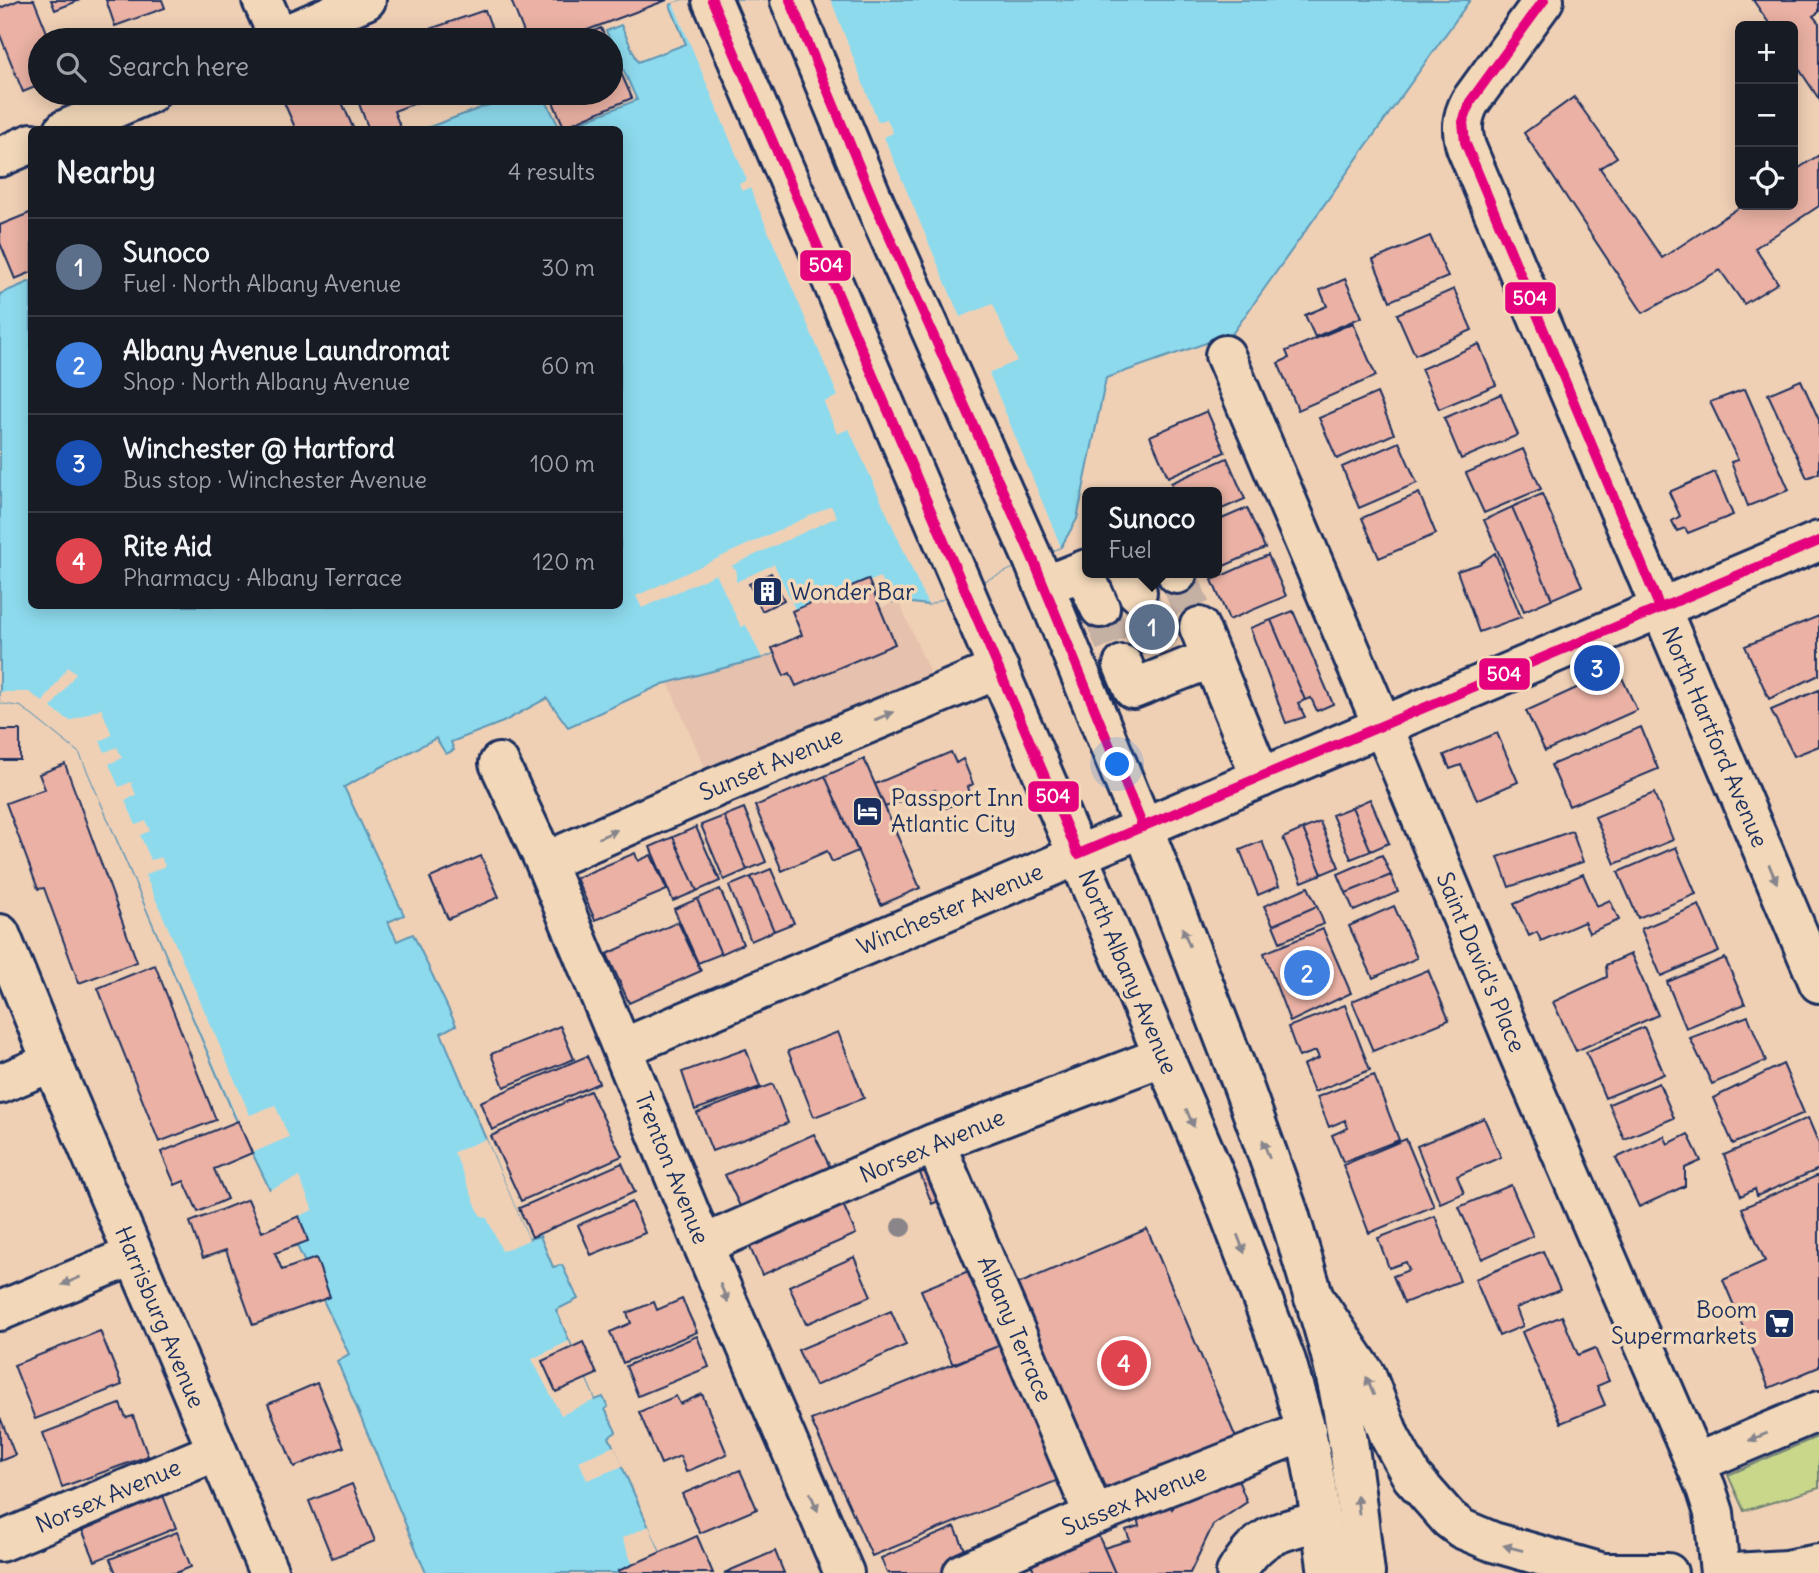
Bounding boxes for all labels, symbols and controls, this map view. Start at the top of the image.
map controls [1735,21,1798,210]
button: + [1735,21,1798,84]
search box [28,28,623,105]
icon: search [52,48,90,86]
text: Search here [108,50,249,83]
button: − [1735,84,1798,147]
button: locate [1735,147,1798,210]
text: Nearby [56,153,156,191]
text: 4 results [508,157,595,186]
text: Sunoco [123,236,210,269]
line badge: 504 [799,249,852,282]
text: 1 [74,253,84,282]
text: 30 m [541,253,595,282]
text: 504 [809,253,843,277]
text: Fuel · North Albany Avenue [123,269,401,298]
line badge: 504 [1504,281,1557,315]
text: 504 [1513,286,1547,310]
text: Albany Avenue Laundromat [123,334,450,367]
text: 2 [73,351,85,380]
text: 60 m [541,351,595,380]
text: Shop · North Albany Avenue [123,367,410,396]
text: Winchester @ Hartford [123,432,394,465]
text: 3 [72,449,86,478]
text: 100 m [530,449,595,478]
text: Bus stop · Winchester Avenue [123,465,427,494]
popup [1082,487,1222,578]
text: Sunoco [1109,502,1195,535]
text: Rite Aid [123,530,212,563]
text: Fuel [1109,535,1152,564]
text: 4 [72,547,86,576]
text: 120 m [532,547,595,576]
text: Pharmacy · Albany Terrace [123,563,402,592]
building icon: Wonder Bar [750,575,784,609]
place label: Wonder Bar [790,577,915,606]
pin: 1 [1129,601,1175,653]
street label: North Hartford Avenue [1656,622,1775,851]
pin: 3 [1574,642,1620,694]
line badge: 504 [1478,657,1531,691]
text: 504 [1487,662,1521,686]
one-way arrow [874,710,895,721]
street label: Sunset Avenue [695,720,847,807]
your location [1100,747,1134,781]
line badge: 504 [1027,780,1080,813]
place label: Passport Inn Atlantic City [891,783,1023,838]
text: 504 [1036,784,1070,808]
hotel icon: Passport Inn Atlantic City [851,794,885,828]
one-way arrow [597,828,618,839]
street label: Winchester Avenue [853,856,1047,961]
one-way arrow [1767,864,1778,885]
street label: North Albany Avenue [1072,865,1185,1078]
street label: Saint David's Place [1430,867,1532,1056]
one-way arrow [1180,926,1191,947]
pin: 2 [1284,947,1330,999]
street label: Trenton Avenue [629,1088,716,1248]
street label: Norsex Avenue [855,1102,1009,1189]
one-way arrow [1185,1108,1196,1129]
one-way arrow [1260,1139,1271,1160]
street label: Harrisburg Avenue [109,1222,212,1412]
one-way arrow [1236,1234,1247,1255]
street label: Albany Terrace [972,1252,1059,1406]
one-way arrow [61,1275,81,1287]
one-way arrow [719,1282,730,1303]
place label: Boom Supermarkets [1611,1295,1757,1350]
supermarket icon: Boom Supermarkets [1763,1306,1797,1340]
pin: 4 [1101,1337,1147,1389]
one-way arrow [1364,1376,1375,1397]
one-way arrow [1747,1432,1768,1443]
street label: Norsex Avenue [31,1452,185,1539]
street label: Sussex Avenue [1057,1457,1210,1542]
one-way arrow [808,1491,819,1512]
one-way arrow [1352,1494,1363,1516]
one-way arrow [1502,1542,1524,1553]

